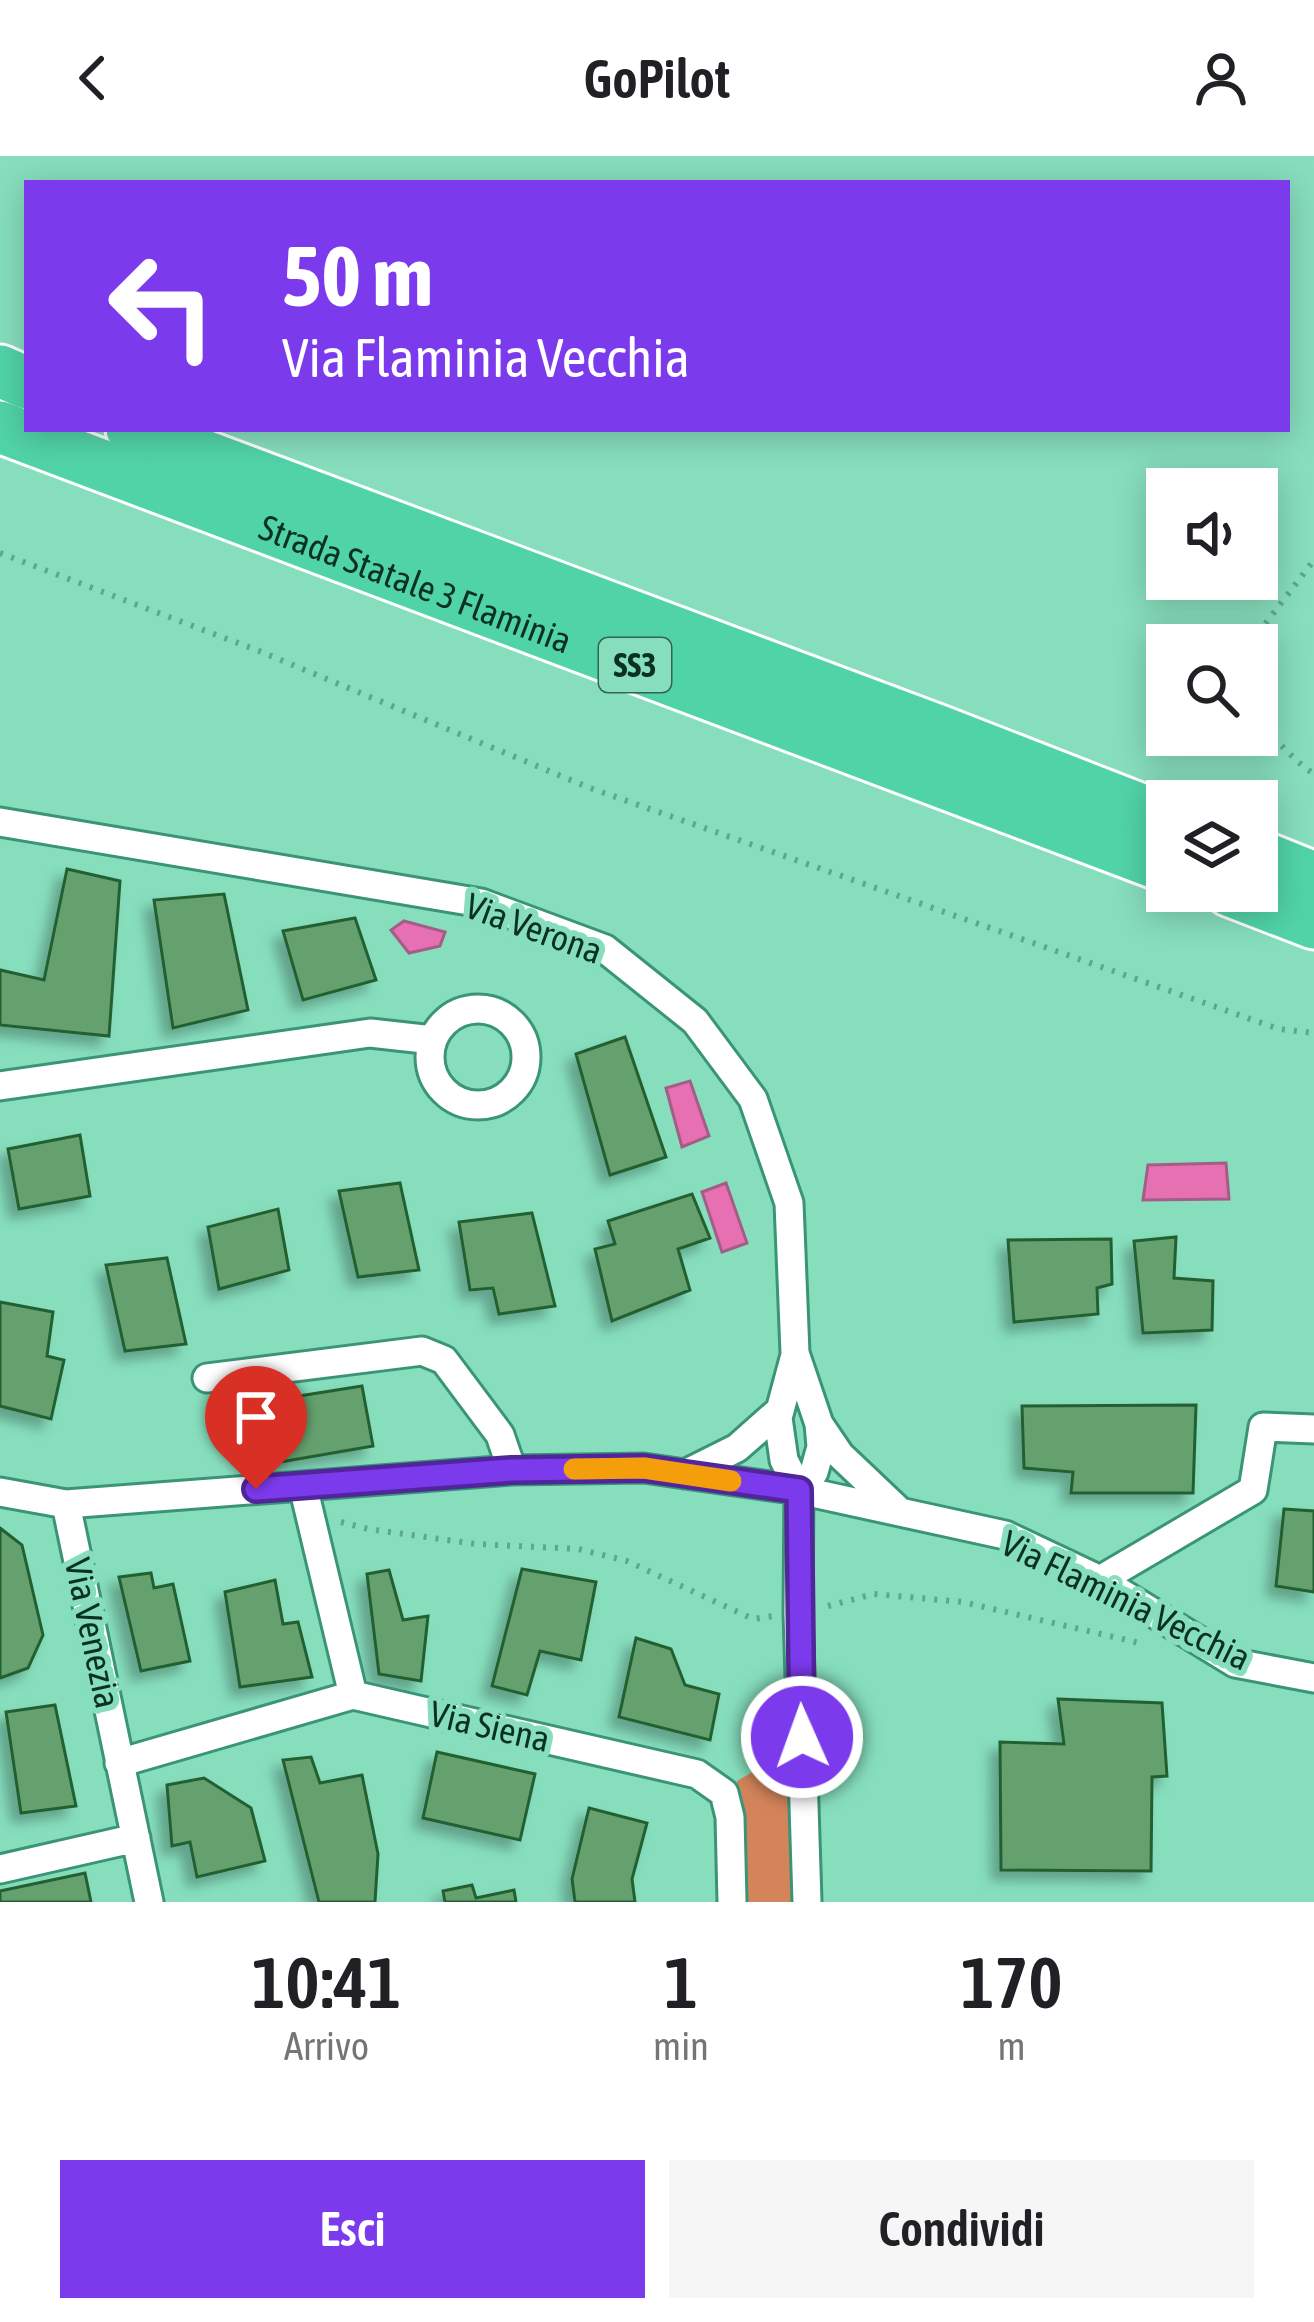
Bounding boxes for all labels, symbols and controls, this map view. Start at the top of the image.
icon: back [60,45,126,111]
icon: person [1188,45,1254,111]
text: GoPilot [584,48,730,109]
icon: left [84,228,240,384]
text: 50 m [282,228,433,324]
text: Via Flaminia Vecchia [282,327,690,388]
map controls [1146,468,1278,912]
button: sound [1146,468,1278,600]
street label: Strada Statale 3 Flaminia [254,506,577,662]
button: search [1146,624,1278,756]
road number: SS3 [599,638,671,692]
button: layers [1146,780,1278,912]
street label: Via Verona [460,884,608,972]
pin [205,1366,307,1489]
icon: arrive [223,1384,289,1450]
street label: Via Flaminia Vecchia [995,1522,1257,1678]
street label: Via Venezia [57,1554,129,1712]
position arrow [739,1674,865,1800]
street label: Via Siena [426,1692,554,1760]
text: 10:41 [252,1941,401,2023]
text: 1 [664,1941,698,2023]
text: 170 [961,1941,1062,2023]
text: Arrivo [284,2024,369,2068]
text: min [653,2024,709,2068]
text: m [997,2024,1026,2068]
button: Esci [60,2160,645,2298]
button: Condividi [669,2160,1254,2298]

